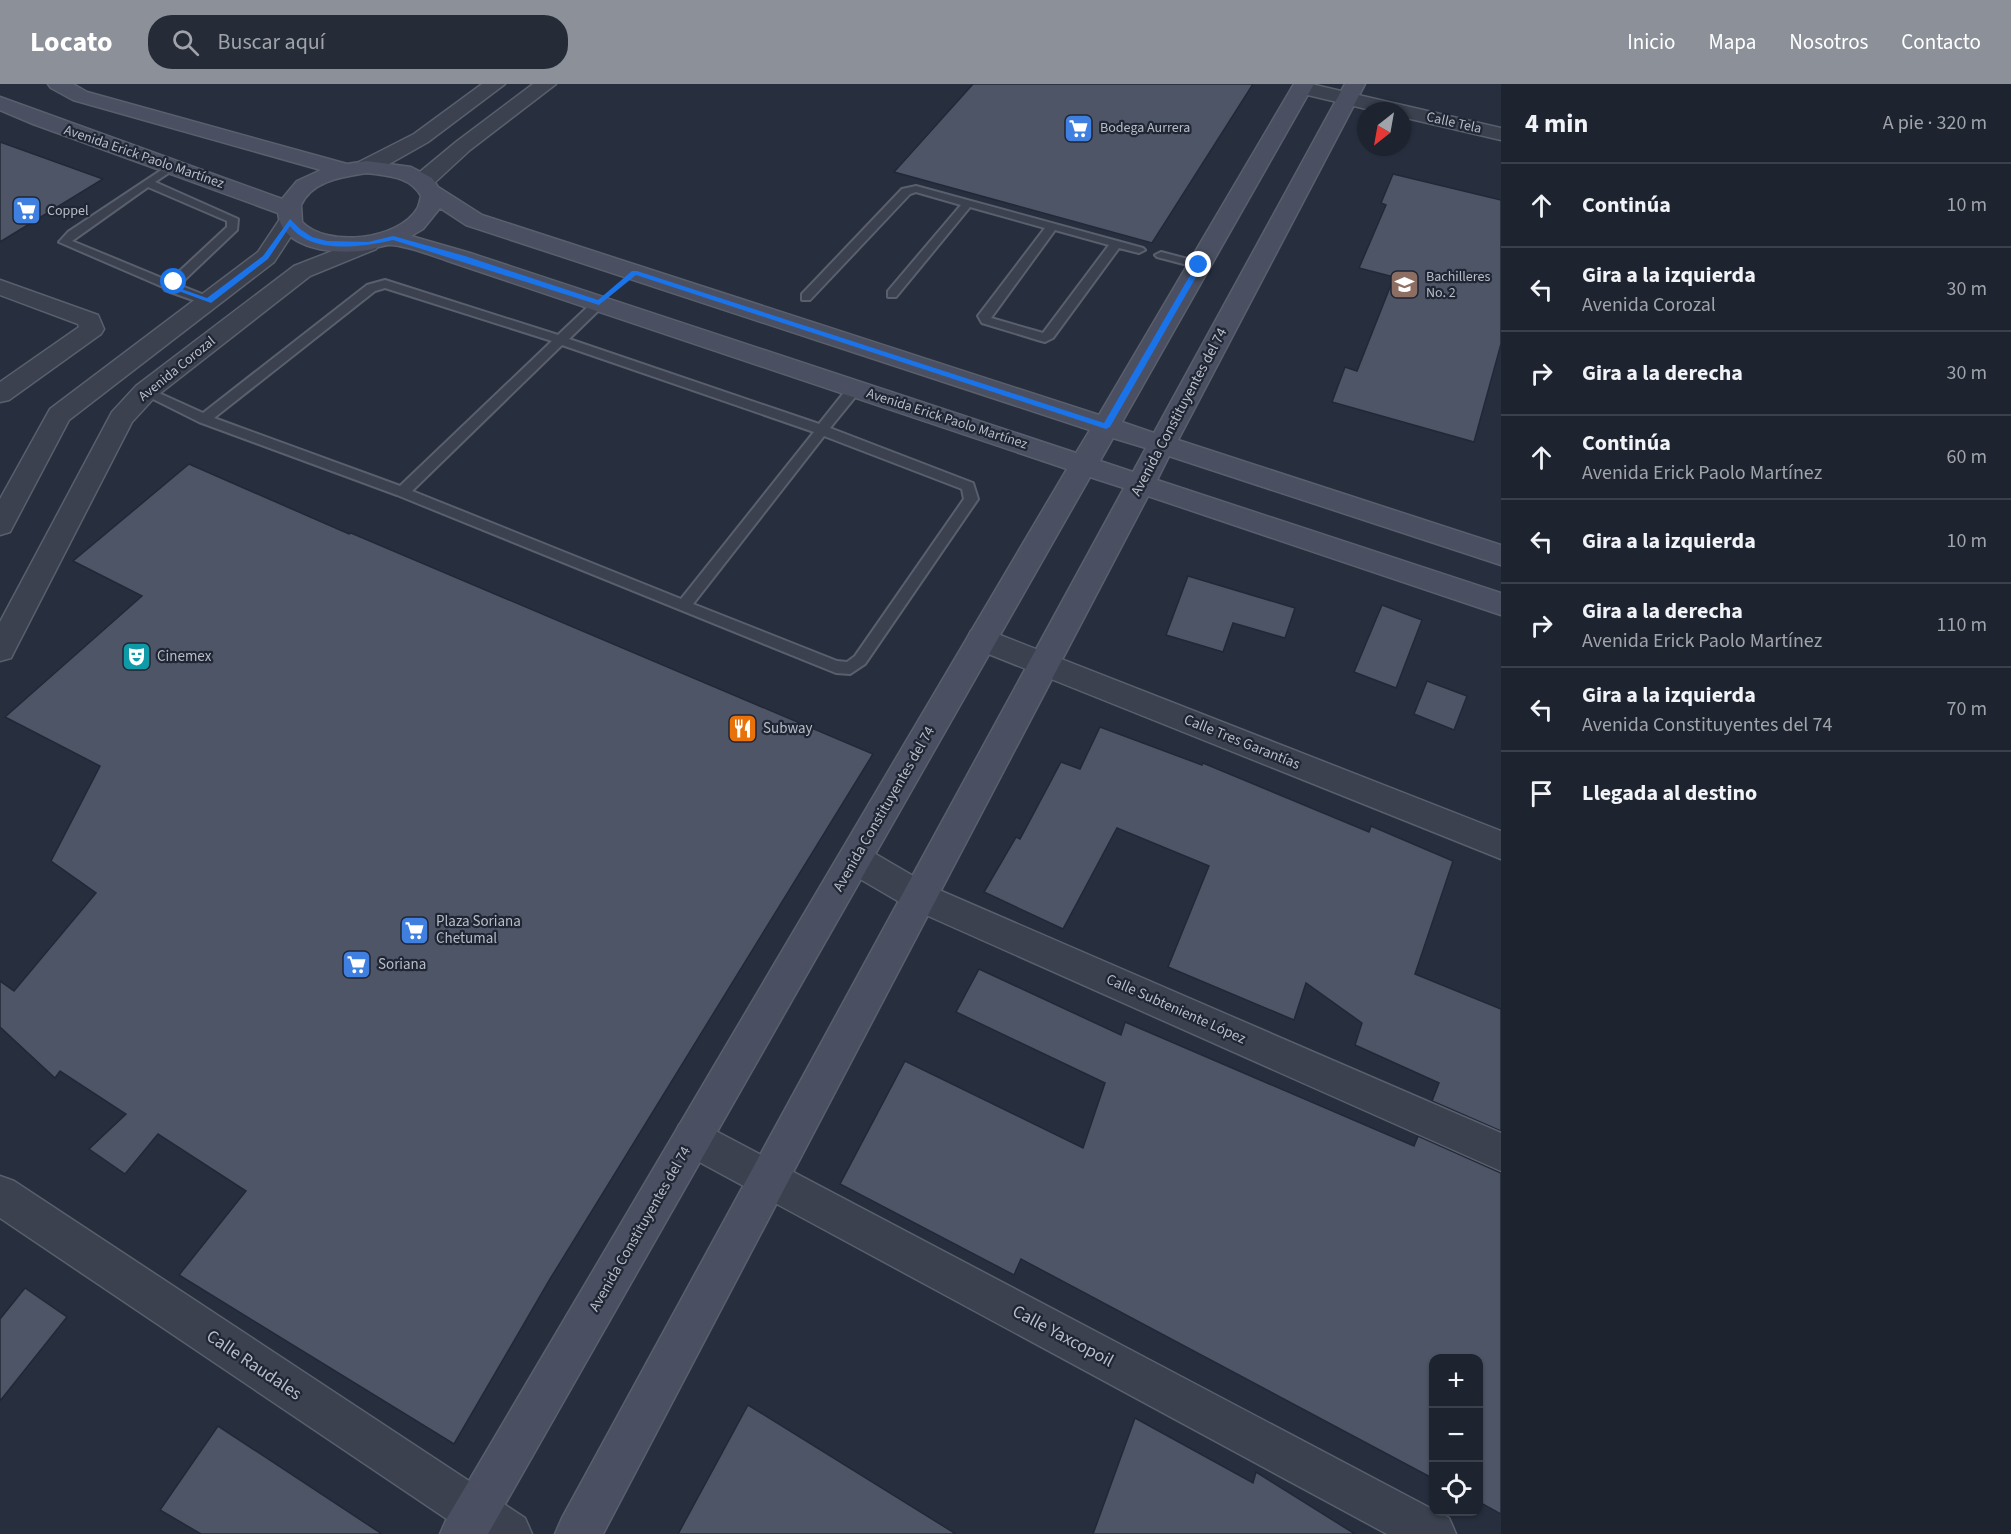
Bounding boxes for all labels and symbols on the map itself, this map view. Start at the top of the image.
north arrow [1357,102,1411,156]
street label: Calle Tela [1424,107,1484,139]
supermarket icon: Bodega Aurrera [1063,112,1095,144]
place label: Bodega Aurrera [1100,118,1190,138]
street label: Avenida Erick Paolo Martínez [61,120,227,194]
supermarket icon: Coppel [10,195,42,227]
place label: Coppel [47,201,89,221]
route end [1185,251,1211,277]
place label: Bachilleres No. 2 [1426,267,1490,303]
route start [160,268,186,294]
school or university icon: Bachilleres No. 2 [1389,269,1421,301]
street label: Avenida Constituyentes del 74 [1126,324,1233,500]
street label: Avenida Corozal [134,331,220,406]
street label: Avenida Erick Paolo Martínez [864,384,1030,455]
theatre icon: Cinemex [120,640,152,672]
place label: Cinemex [157,646,212,667]
street label: Calle Tres Garantías [1181,709,1303,775]
restaurant icon: Subway [726,712,758,744]
place label: Subway [763,718,813,739]
street label: Avenida Constituyentes del 74 [828,722,940,896]
place label: Plaza Soriana Chetumal [436,911,521,949]
supermarket icon: Plaza Soriana Chetumal [399,914,431,946]
supermarket icon: Soriana [341,948,373,980]
place label: Soriana [378,954,426,975]
street label: Calle Subteniente López [1103,969,1249,1049]
street label: Avenida Constituyentes del 74 [584,1142,696,1316]
street label: Calle Yaxcopoil [1008,1299,1118,1373]
street label: Calle Raudales [201,1324,307,1406]

